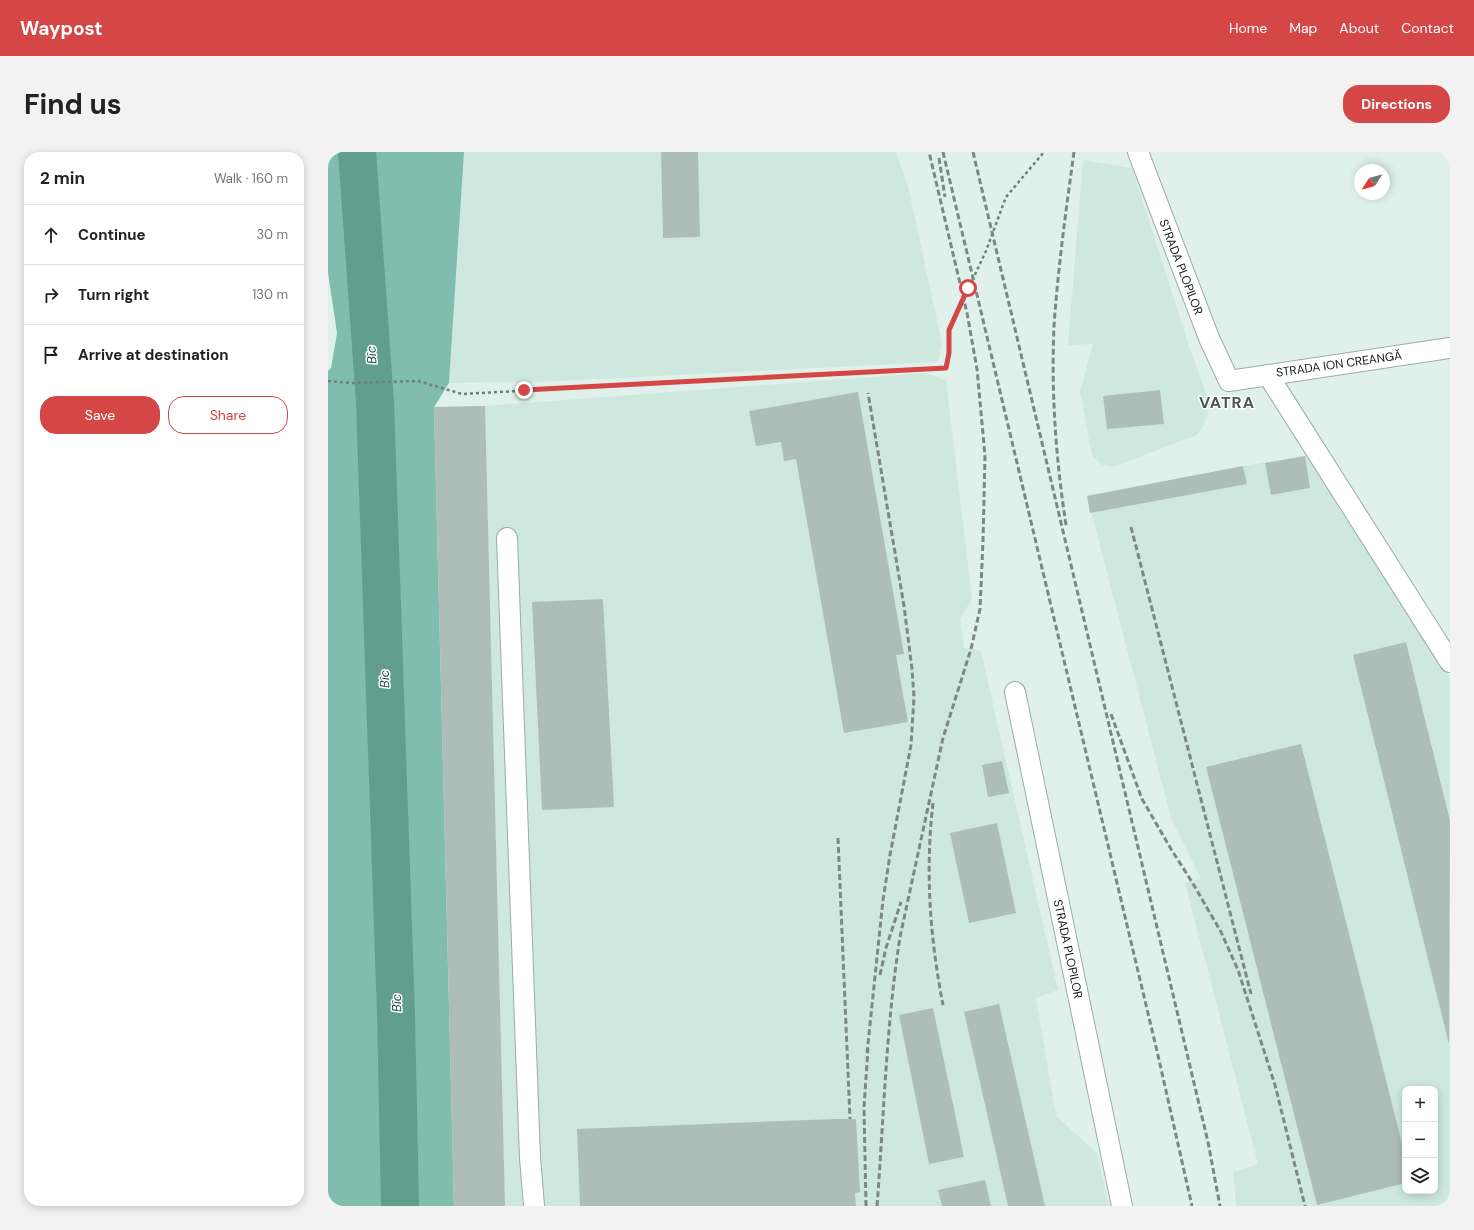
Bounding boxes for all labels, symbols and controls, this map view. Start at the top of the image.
text: Waypost [20,16,103,41]
text: Home [1229,19,1267,37]
text: Map [1289,19,1317,37]
text: About [1339,19,1379,37]
text: Contact [1401,19,1454,37]
button: Directions [1343,85,1450,123]
text: Find us [24,86,122,123]
north arrow [1354,164,1390,200]
text: 2 min [40,167,85,189]
text: Walk · 160 m [214,170,288,187]
street label: STRADA PLOPILOR [1155,217,1207,317]
icon: ahead [40,224,62,246]
text: Continue [78,225,146,245]
text: 30 m [256,226,288,243]
route start [959,279,977,297]
icon: right [40,284,62,306]
text: Turn right [78,285,149,305]
text: 130 m [252,286,288,303]
icon: arrive [40,344,62,366]
text: Arrive at destination [78,345,229,365]
water label: Bîc [362,345,381,365]
street label: STRADA ION CREANGĂ [1275,347,1403,381]
route end [515,381,533,399]
district label: VATRA [1199,392,1255,413]
button: Save [40,396,160,434]
button: Share [168,396,288,434]
water label: Bîc [376,669,393,688]
street label: STRADA PLOPILOR [1050,898,1086,1000]
water label: Bîc [388,993,405,1012]
map controls [1402,1086,1438,1194]
button: + [1402,1086,1438,1122]
button: − [1402,1122,1438,1158]
button: layers [1402,1158,1438,1194]

